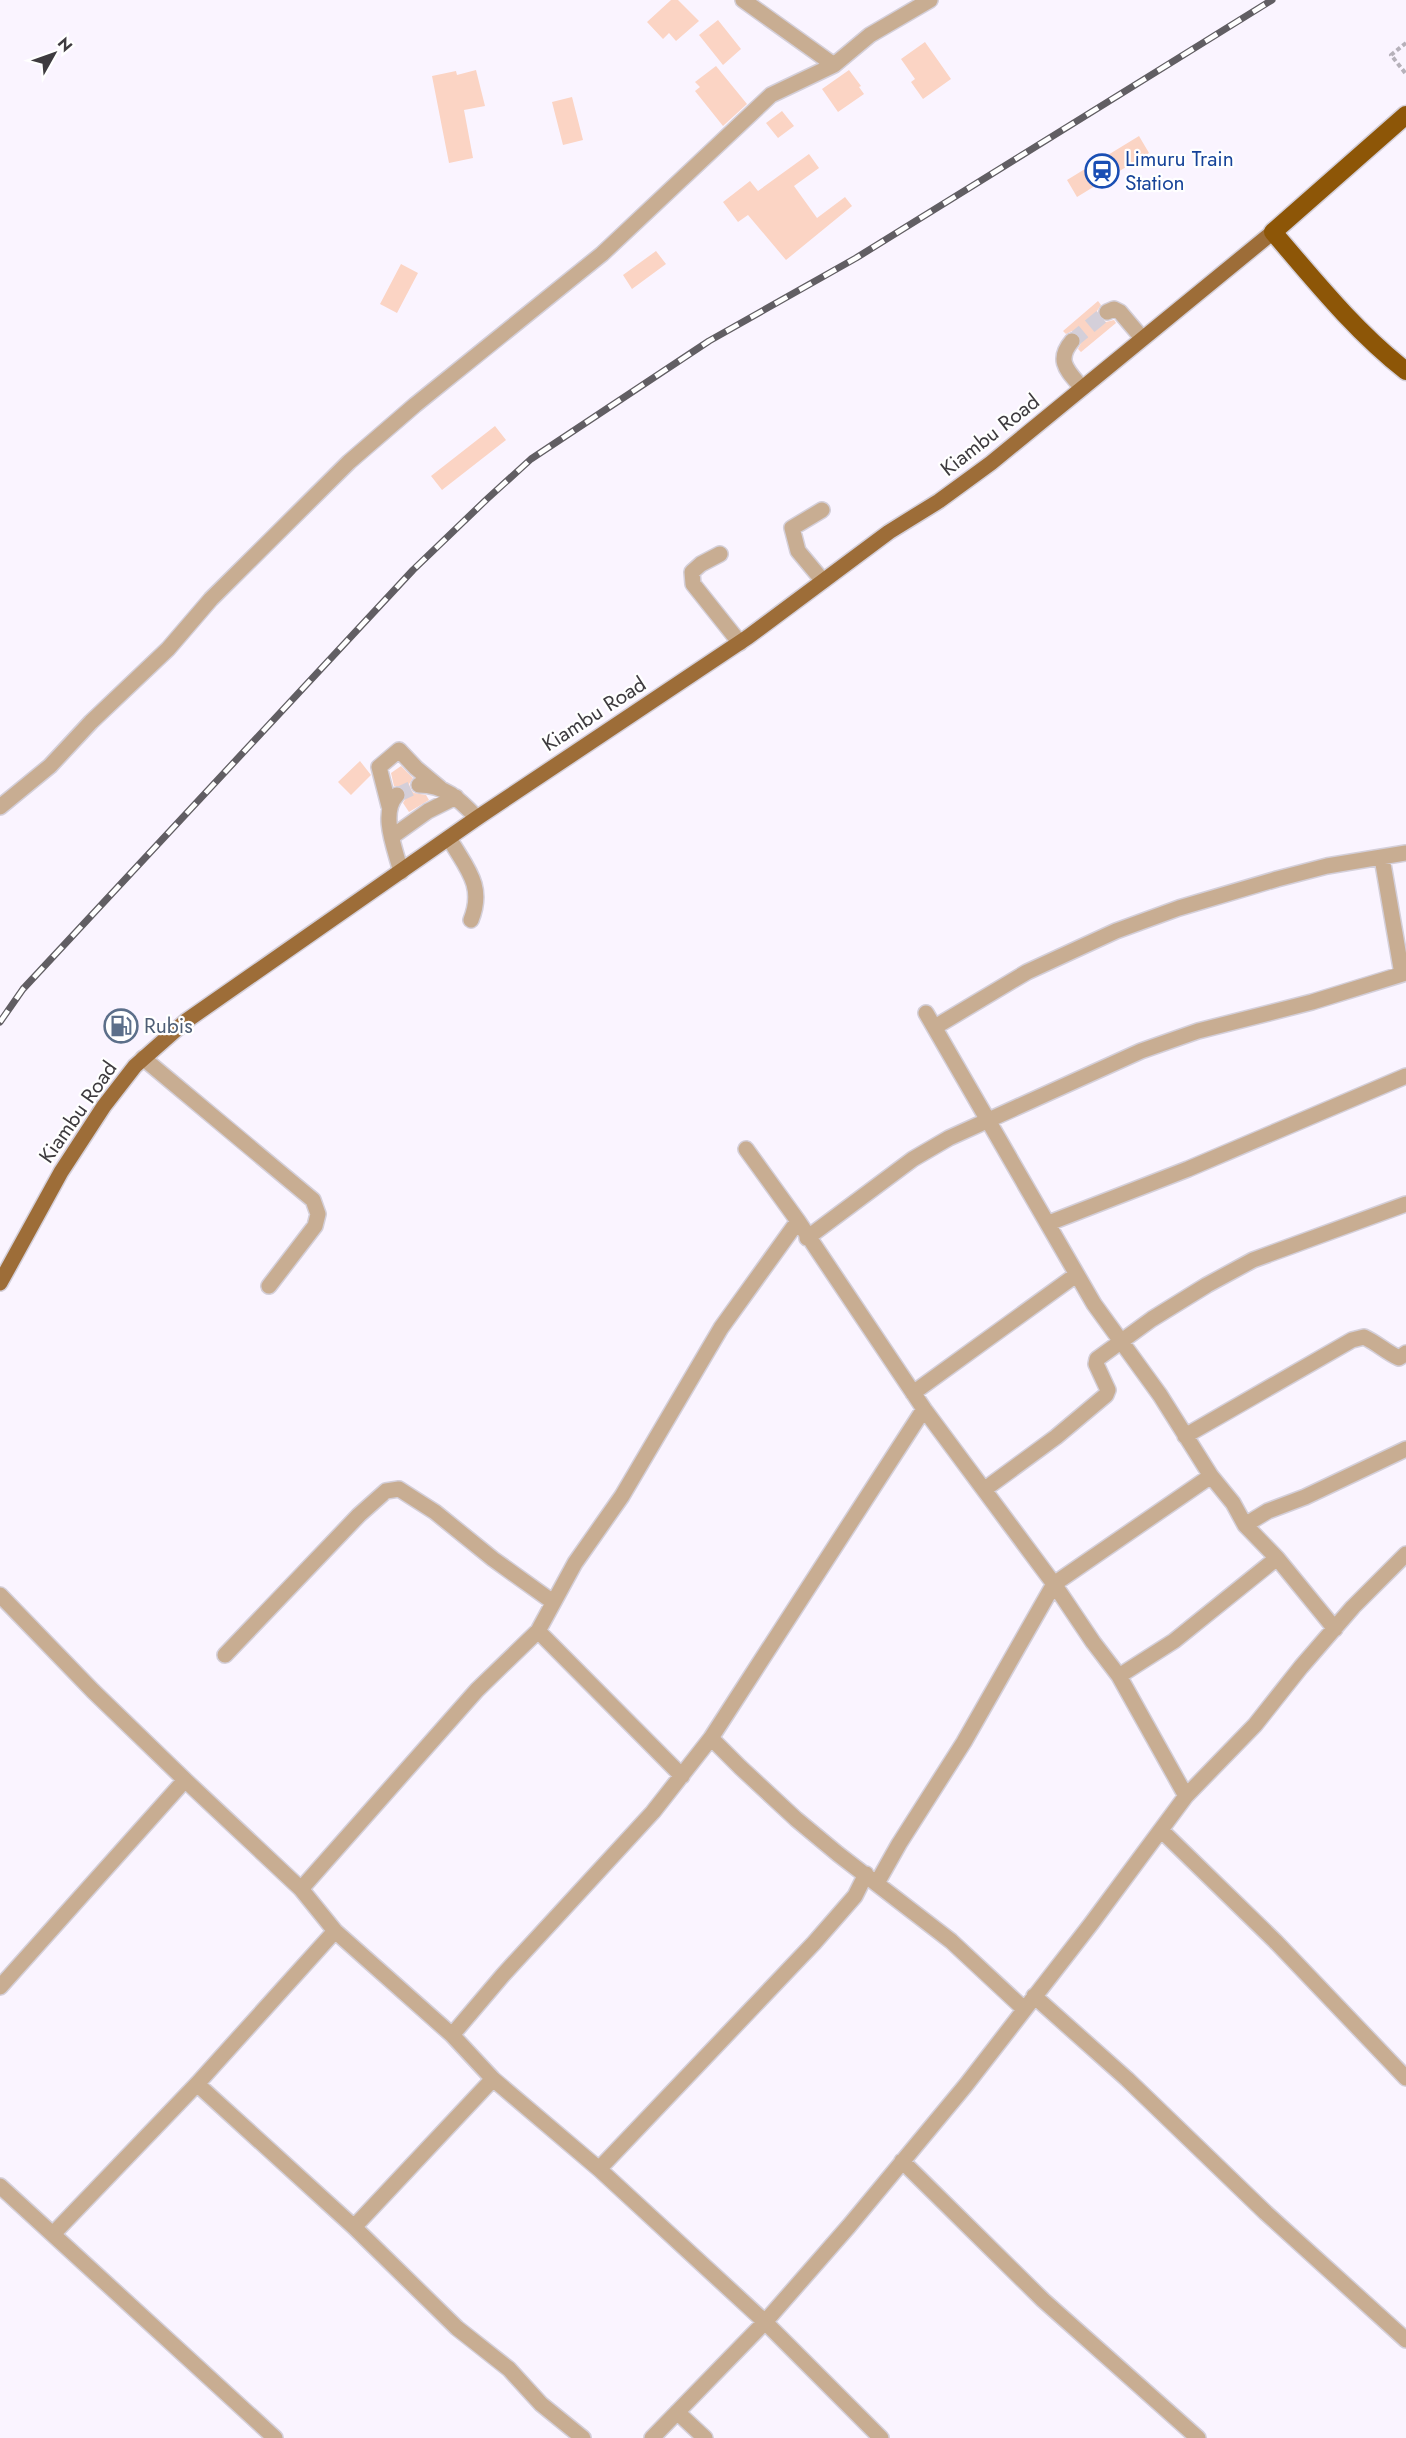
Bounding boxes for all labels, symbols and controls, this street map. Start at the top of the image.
north arrow [24,24,84,84]
text: N [52,32,78,57]
place label: Limuru Train Station [1125,144,1234,198]
station icon: Limuru Train Station [1084,153,1120,189]
street label: Kiambu Road [934,387,1046,483]
street label: Kiambu Road [536,669,652,759]
fuel station icon: Rubis [103,1008,139,1044]
place label: Rubis [144,1011,193,1041]
street label: Kiambu Road [32,1055,124,1169]

